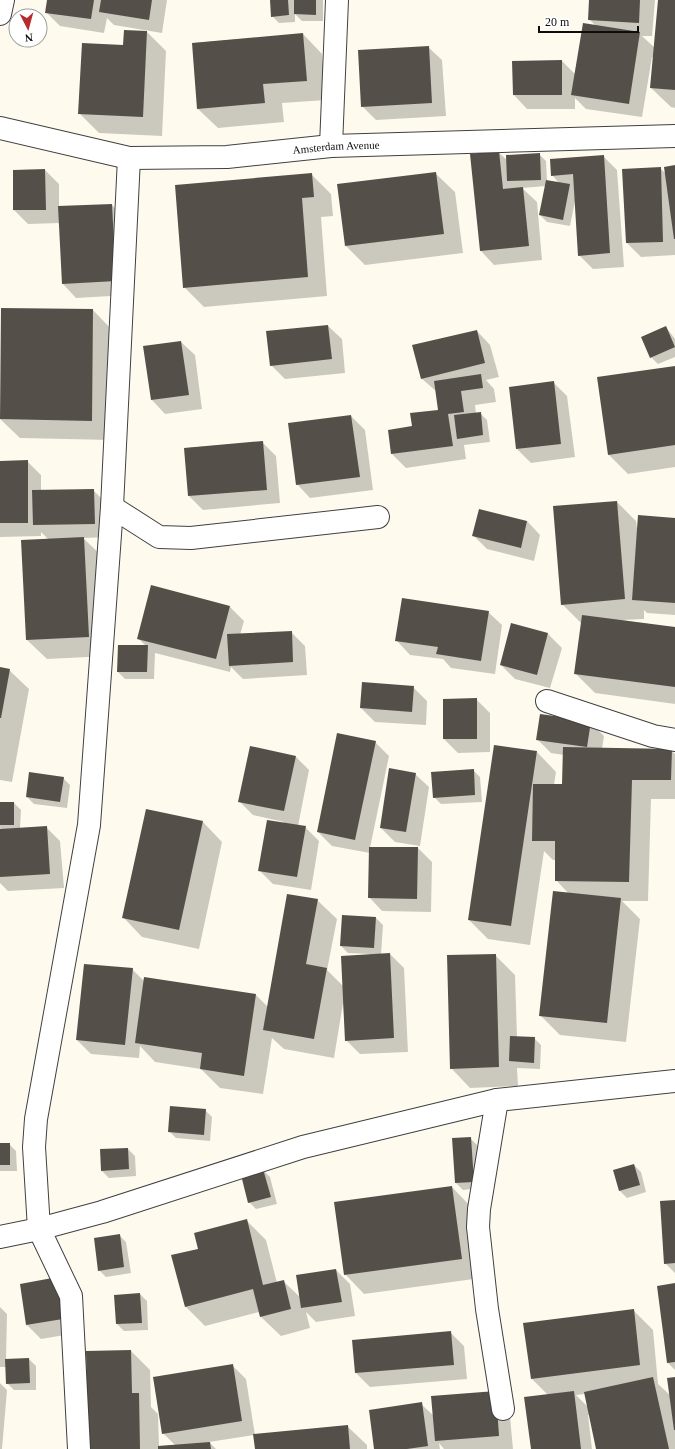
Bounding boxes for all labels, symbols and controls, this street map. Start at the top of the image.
north arrow [8,8,48,48]
scale bar [539,8,638,34]
text: 20 m [545,15,570,29]
text: N [24,32,34,44]
street label: Amsterdam Avenue [292,139,380,156]

